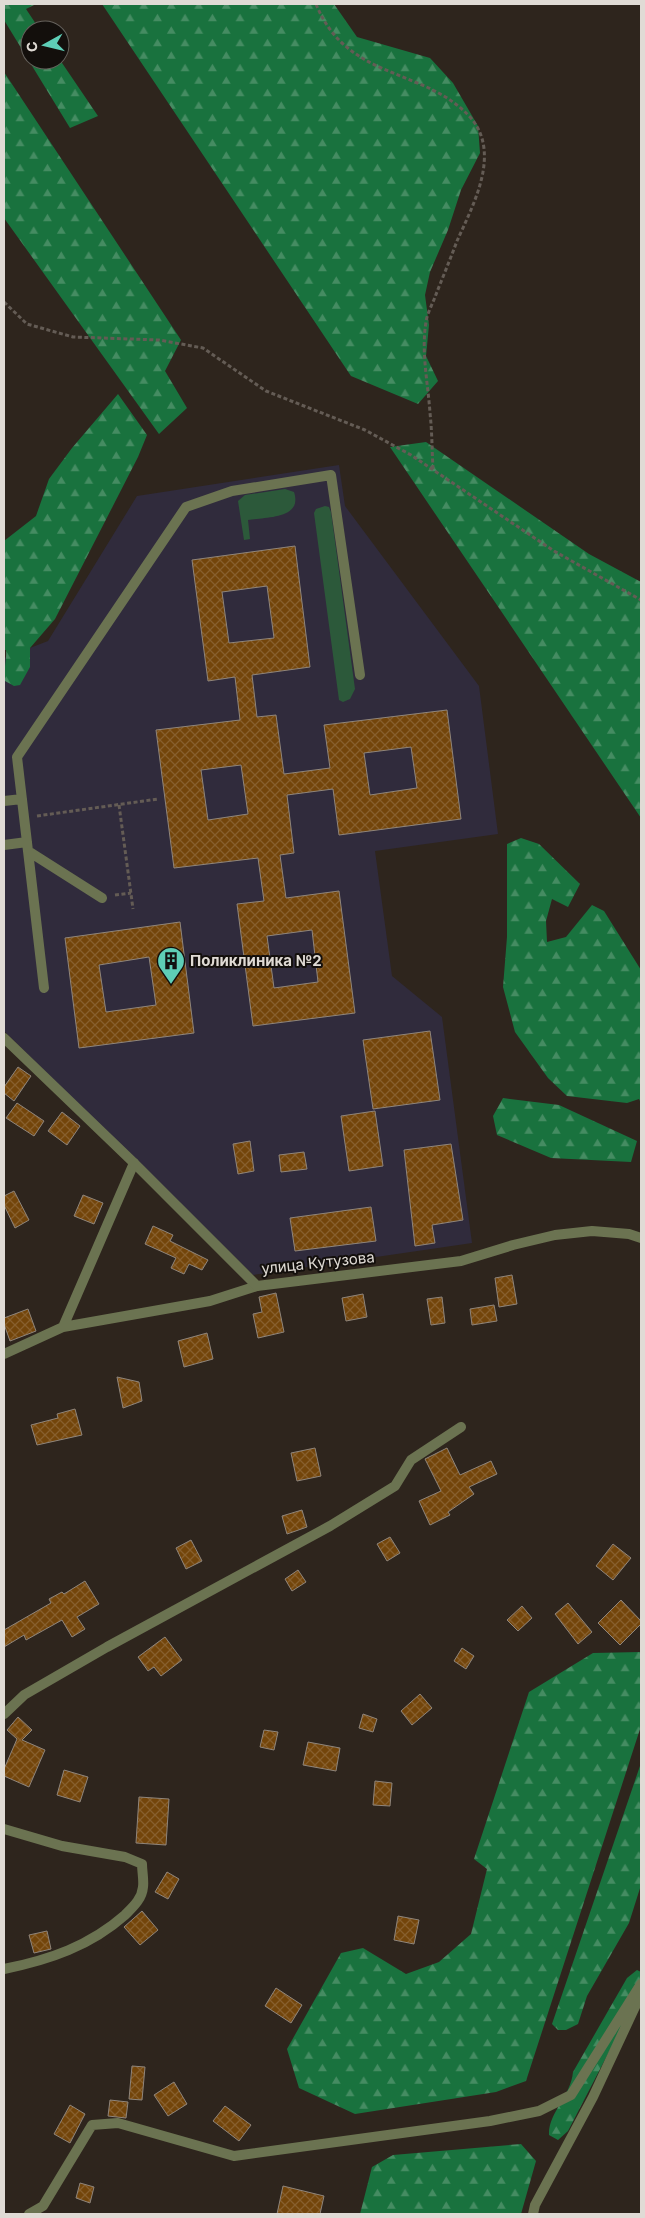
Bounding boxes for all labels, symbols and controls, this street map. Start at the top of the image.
north arrow [20,20,70,70]
text: С [22,41,41,53]
building icon: Поликлиника №2 [156,946,186,985]
place label: Поликлиника №2 [190,951,322,970]
street label: улица Кутузова [260,1247,375,1278]

